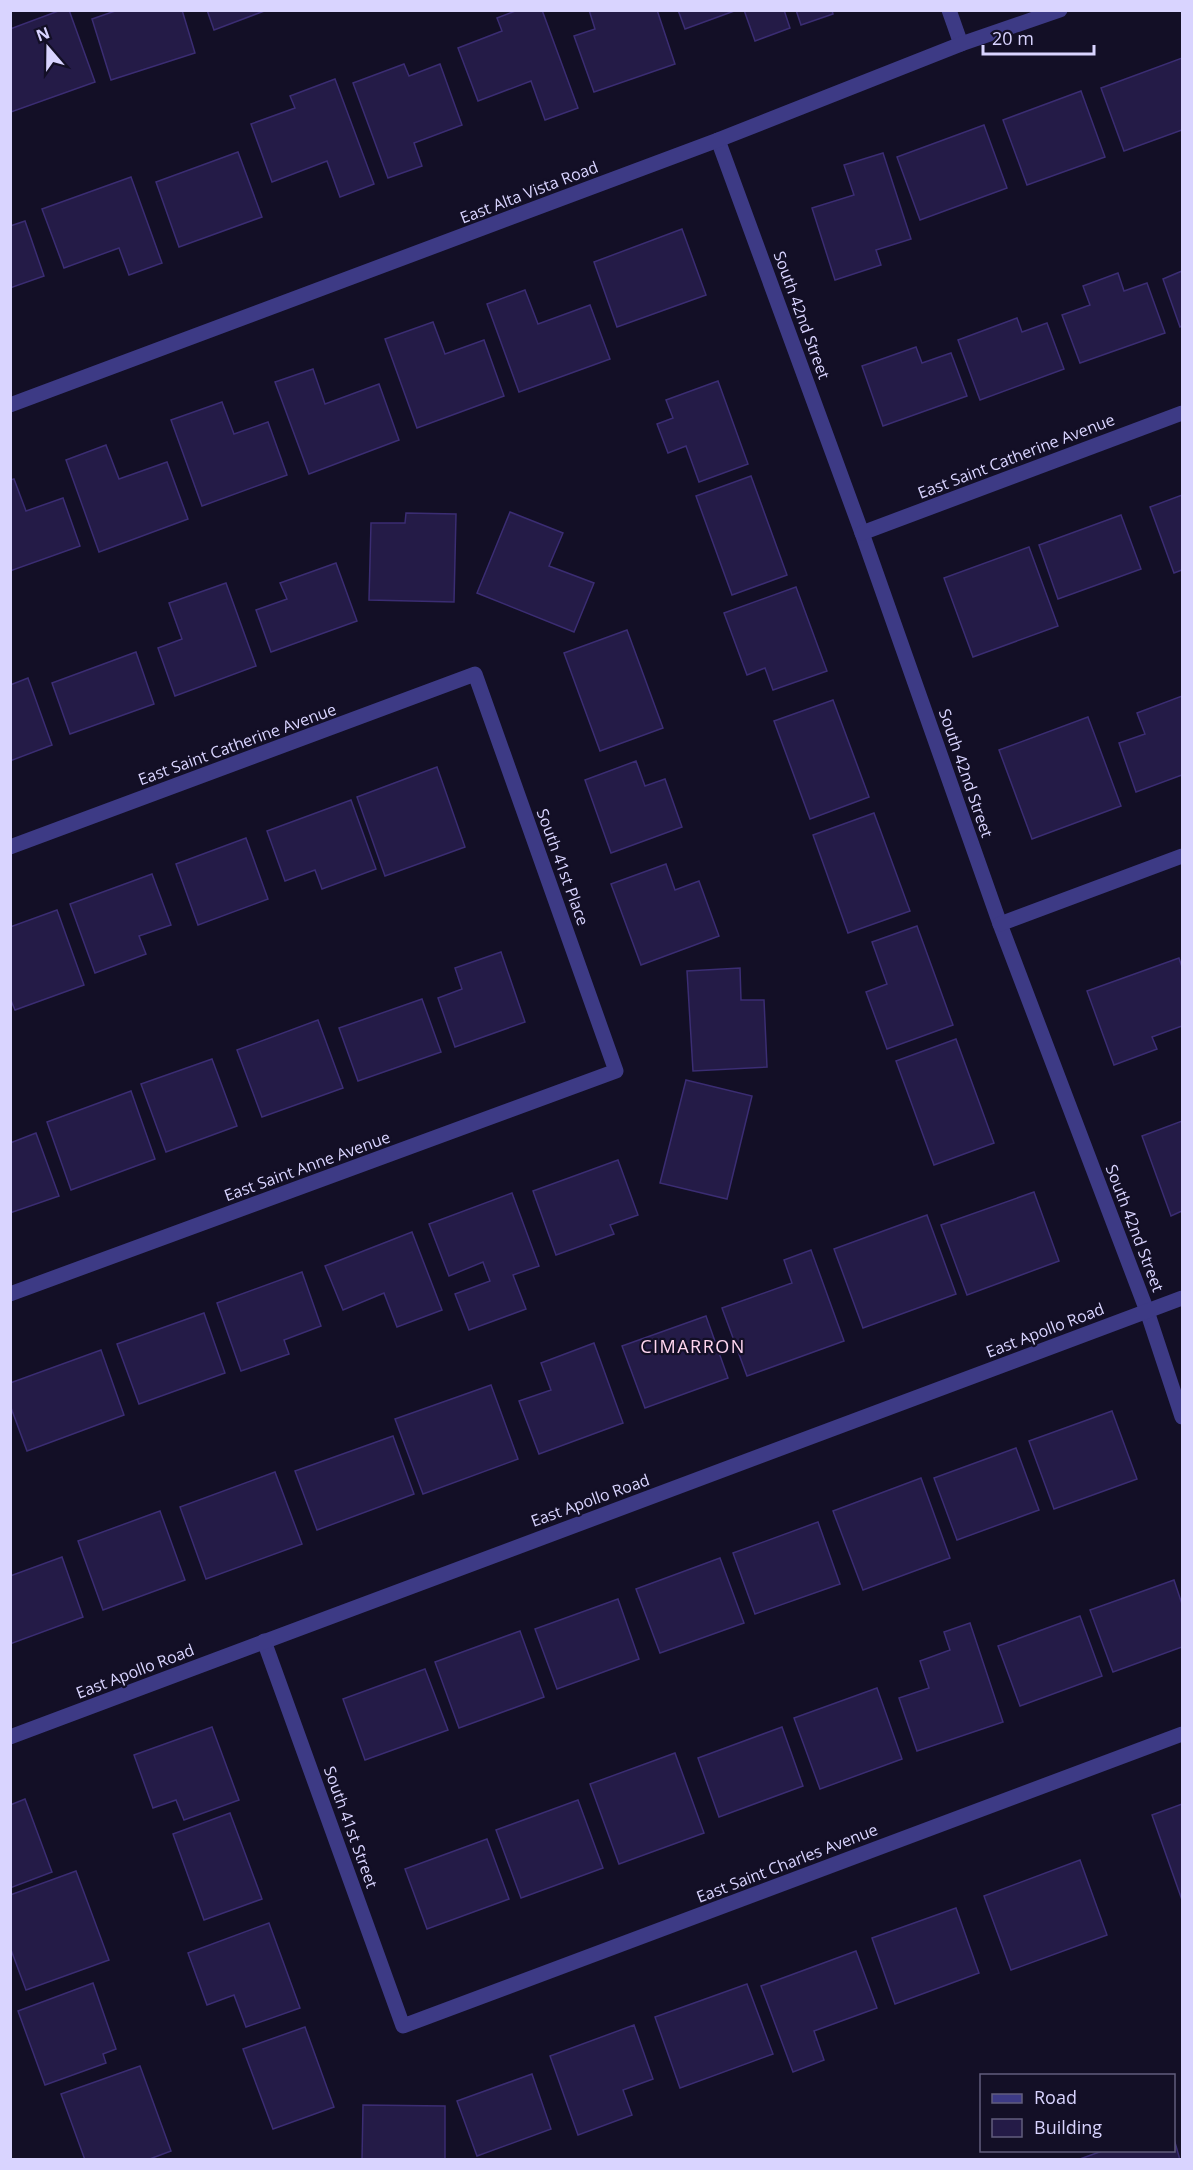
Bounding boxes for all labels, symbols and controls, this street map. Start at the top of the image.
north arrow [18,18,78,78]
scale bar [983,18,1094,56]
text: N [33,21,53,46]
text: 20 m [992,26,1034,50]
street label: East Alta Vista Road [457,156,601,228]
street label: South 42nd Street [769,248,835,382]
street label: East Saint Catherine Avenue [914,408,1118,504]
street label: East Saint Catherine Avenue [135,698,339,790]
street label: South 42nd Street [934,706,998,841]
street label: South 41st Place [532,806,594,929]
street label: East Saint Anne Avenue [221,1126,393,1206]
street label: South 42nd Street [1101,1161,1169,1295]
street label: East Apollo Road [983,1297,1107,1363]
district label: CIMARRON [640,1334,746,1358]
street label: East Apollo Road [528,1468,652,1532]
street label: East Apollo Road [73,1638,197,1704]
street label: South 41st Street [319,1763,383,1891]
street label: East Saint Charles Avenue [693,1818,881,1908]
legend [980,2074,1175,2152]
text: Road [1034,2085,1077,2109]
text: Building [1034,2115,1102,2139]

